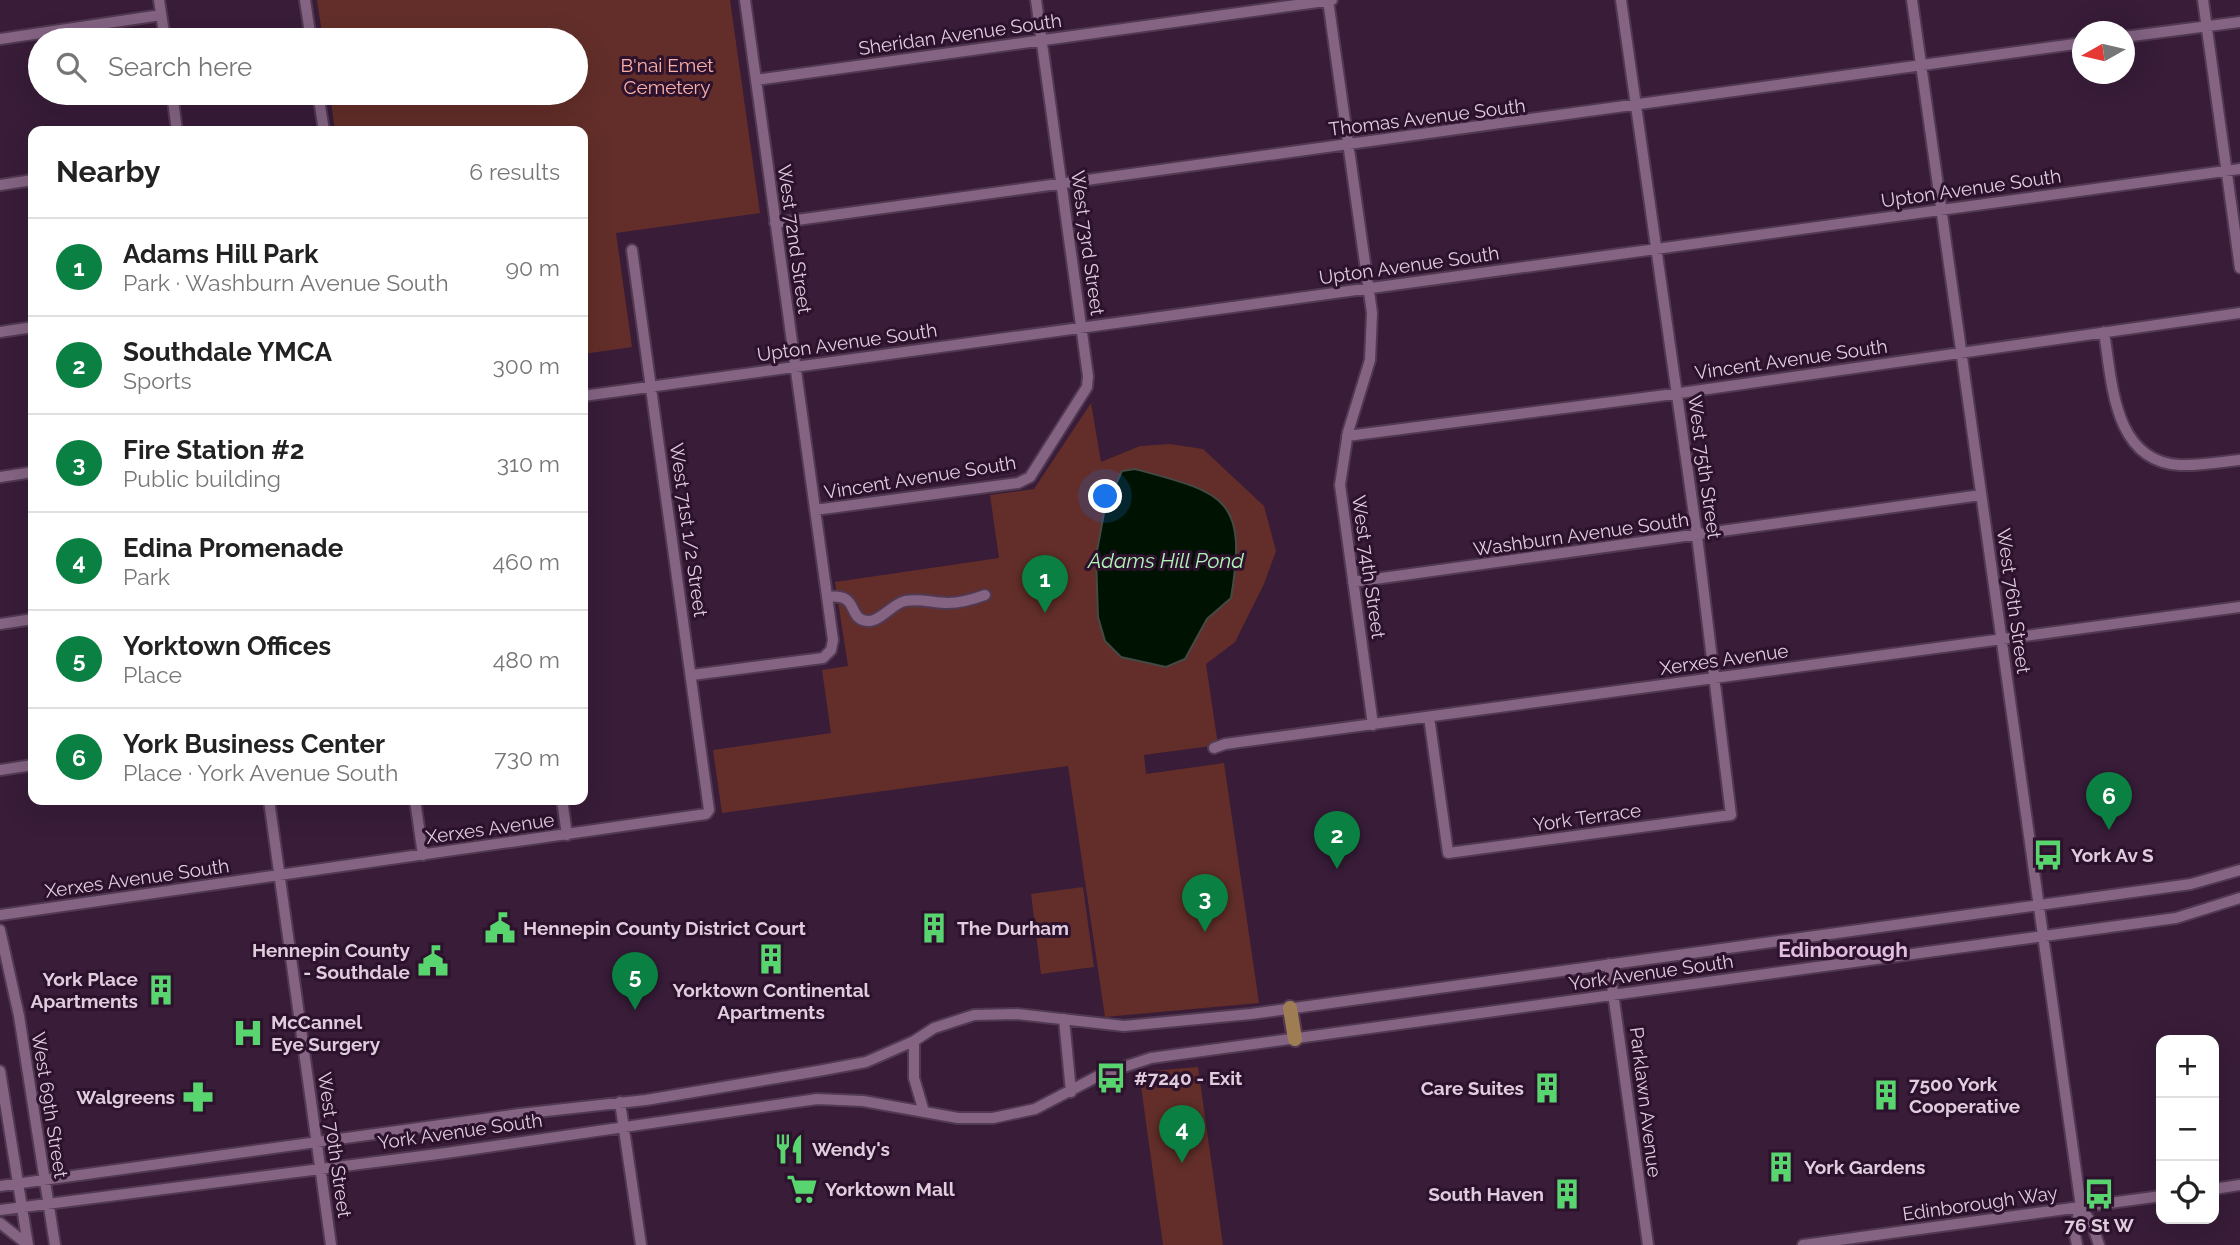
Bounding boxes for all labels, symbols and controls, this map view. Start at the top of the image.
street label: Sheridan Avenue South [857,9,1063,59]
north arrow [2072,21,2135,84]
search box [28,28,588,105]
icon: search [52,48,90,86]
text: Search here [108,52,252,82]
park label: B'nai Emet Cemetery [620,54,714,98]
street label: Thomas Avenue South [1327,94,1527,140]
text: Nearby [56,154,160,189]
text: 6 results [469,158,560,185]
street label: West 72nd Street [774,163,816,316]
street label: Upton Avenue South [1879,164,2063,212]
street label: West 73rd Street [1067,169,1109,318]
text: Adams Hill Park [123,239,319,269]
street label: Upton Avenue South [1317,241,1501,289]
text: 1 [73,254,85,281]
text: 90 m [505,254,560,281]
text: Park · Washburn Avenue South [123,269,449,296]
street label: Upton Avenue South [755,318,939,366]
street label: Vincent Avenue South [1693,335,1889,383]
text: Southdale YMCA [123,337,332,367]
text: 2 [73,352,85,379]
text: 300 m [493,352,560,379]
text: Sports [123,367,192,394]
street label: West 75th Street [1684,394,1726,541]
text: Fire Station #2 [123,435,304,465]
street label: West 71st 1/2 Street [666,442,712,619]
text: 3 [73,450,85,477]
text: 310 m [497,450,560,477]
street label: Vincent Avenue South [822,451,1018,503]
text: Public building [123,465,281,492]
your location [1088,479,1122,513]
street label: West 74th Street [1348,494,1390,641]
street label: Washburn Avenue South [1472,508,1690,560]
street label: West 76th Street [1993,527,2035,676]
text: Edina Promenade [123,533,343,563]
text: 4 [72,548,86,575]
text: 460 m [492,548,560,575]
water label: Adams Hill Pond [1087,548,1244,573]
pin: 1 [1022,555,1068,613]
text: Park [123,563,170,590]
text: Yorktown Offices [123,631,331,661]
street label: Xerxes Avenue [1658,639,1790,679]
text: 5 [73,646,85,673]
text: 480 m [493,646,560,673]
text: Place [123,661,182,688]
text: York Business Center [123,729,385,759]
text: 6 [72,744,86,771]
text: 730 m [494,744,560,771]
text: Place · York Avenue South [123,759,398,786]
pin: 6 [2086,772,2132,830]
street label: York Terrace [1532,799,1642,835]
street label: Xerxes Avenue [424,808,556,848]
pin: 2 [1314,811,1360,869]
bus stop icon: York Av S [2031,838,2065,872]
place label: York Av S [2071,844,2154,866]
street label: Xerxes Avenue South [43,854,231,902]
pin: 3 [1182,874,1228,932]
public building icon: Hennepin County District Court [483,911,517,945]
building icon: The Durham [917,911,951,945]
place label: Hennepin County District Court [523,917,806,939]
place label: The Durham [957,917,1069,939]
district label: Edinborough [1778,937,1908,962]
place label: Hennepin County - Southdale [252,939,411,983]
building icon: Yorktown Continental Apartments [754,942,788,976]
public building icon: Hennepin County - Southdale [416,944,450,978]
street label: York Avenue South [1567,950,1735,994]
pin: 5 [612,952,658,1010]
place label: York Place Apartments [30,968,138,1012]
building icon: York Place Apartments [144,973,178,1007]
place label: Yorktown Continental Apartments [672,979,871,1023]
place label: McCannel Eye Surgery [271,1011,381,1055]
hospital icon: McCannel Eye Surgery [231,1016,265,1050]
street label: Parklawn Avenue [1626,1025,1666,1179]
street label: West 69th Street [28,1030,73,1180]
map controls [2156,1035,2219,1224]
button: + [2156,1035,2219,1098]
bus stop icon: #7240 - Exit [1094,1061,1128,1095]
place label: #7240 - Exit [1134,1067,1243,1089]
street label: West 70th Street [314,1071,356,1220]
building icon: Care Suites [1530,1071,1564,1105]
place label: 7500 York Cooperative [1909,1073,2020,1117]
place label: Care Suites [1421,1077,1524,1099]
building icon: 7500 York Cooperative [1869,1078,1903,1112]
pharmacy icon: Walgreens [181,1080,215,1114]
place label: Walgreens [76,1086,175,1108]
button: − [2156,1098,2219,1161]
pin: 4 [1159,1105,1205,1163]
street label: York Avenue South [376,1109,544,1153]
restaurant icon: Wendy's [772,1132,806,1166]
place label: Wendy's [812,1138,890,1160]
building icon: York Gardens [1764,1150,1798,1184]
place label: York Gardens [1804,1156,1925,1178]
button: locate [2156,1161,2219,1224]
supermarket icon: Yorktown Mall [785,1172,819,1206]
building icon: South Haven [1550,1177,1584,1211]
bus stop icon: 76 St W [2082,1177,2116,1211]
place label: Yorktown Mall [825,1178,956,1200]
street label: Edinborough Way [1901,1181,2059,1225]
place label: South Haven [1428,1183,1544,1205]
place label: 76 St W [2064,1214,2135,1236]

